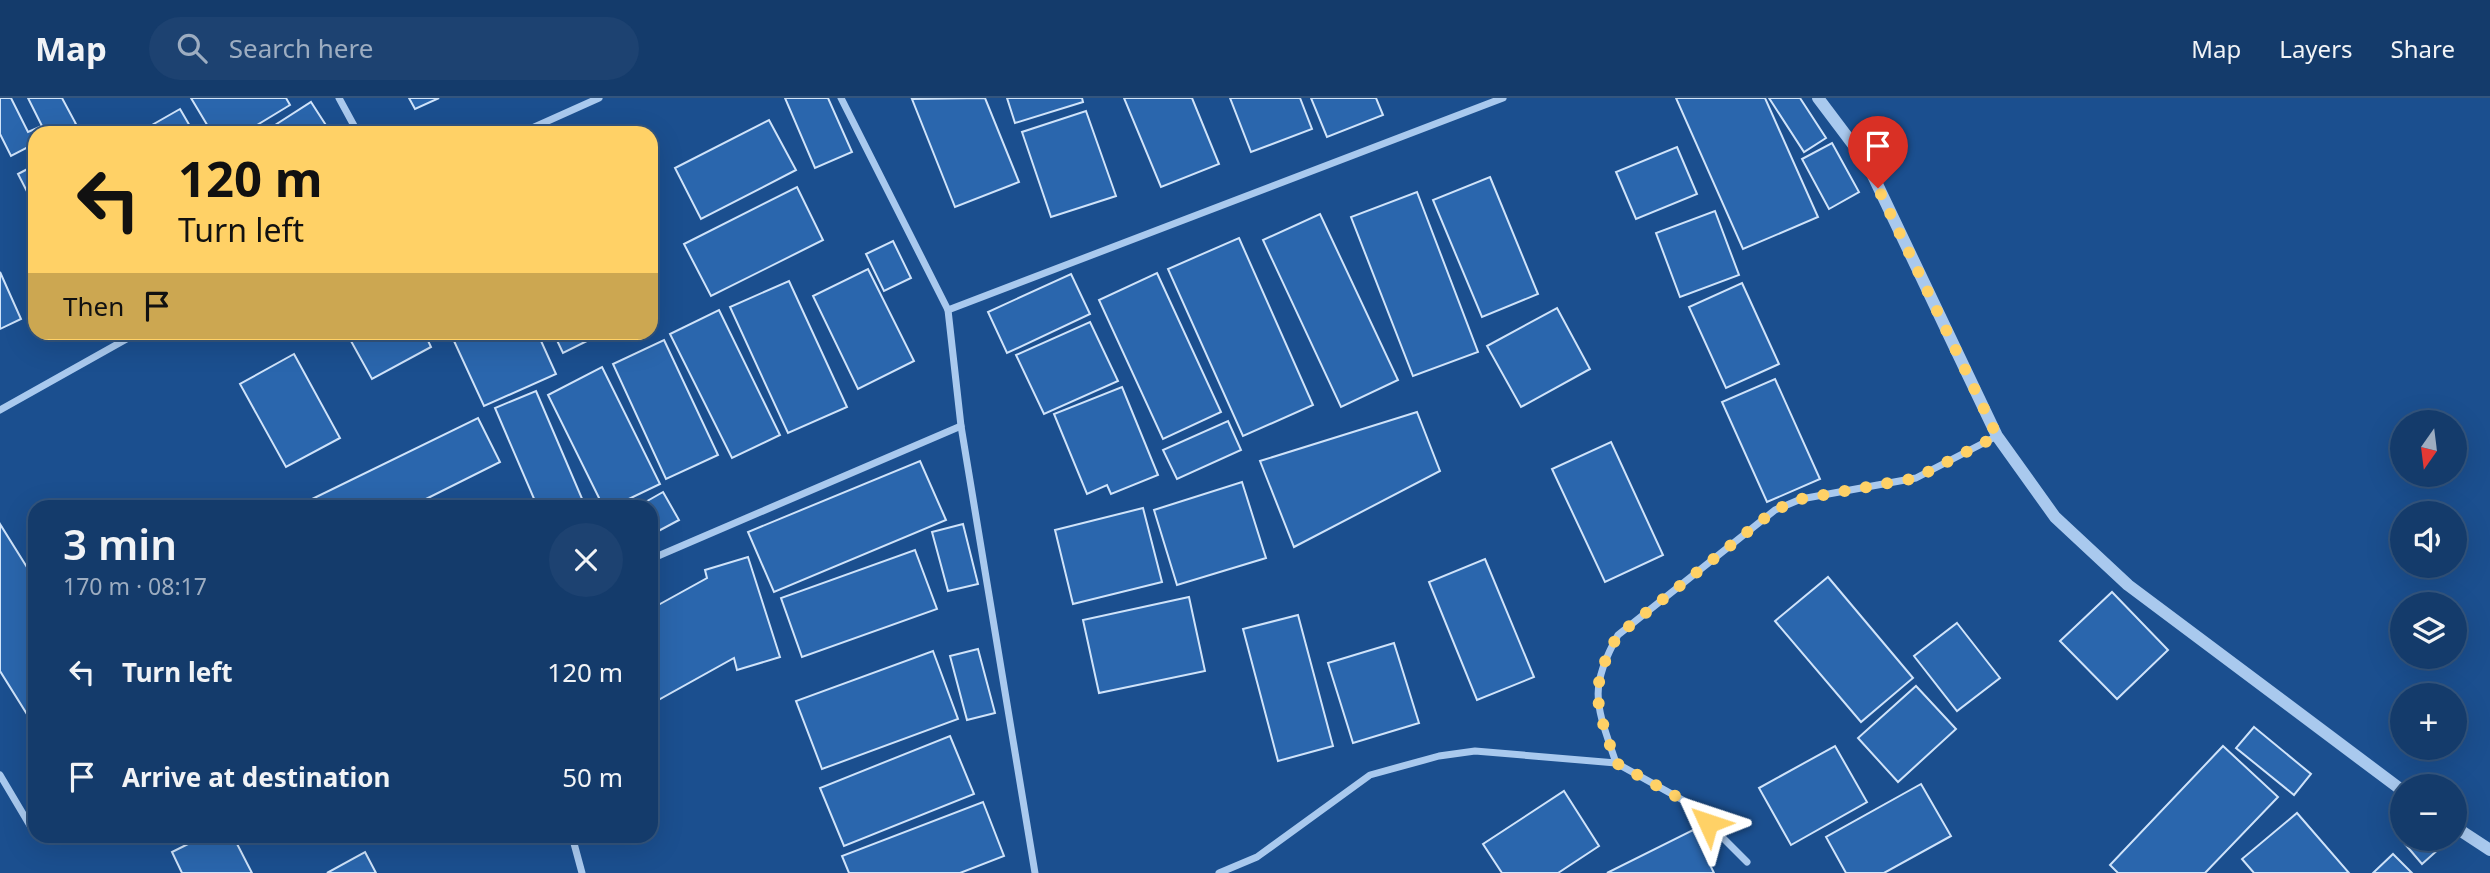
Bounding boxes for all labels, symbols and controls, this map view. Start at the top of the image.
search box [149,17,639,80]
text: Map [35,26,107,71]
icon: search [173,29,211,67]
text: Search here [229,30,373,66]
text: Map [2191,32,2241,65]
text: Layers [2279,32,2353,65]
text: Share [2391,32,2455,65]
pin [1848,116,1908,188]
icon: arrive [1859,127,1897,165]
text: 120 m [178,145,323,211]
icon: left [63,154,154,245]
text: Turn left [178,208,304,251]
icon: arrive [138,287,176,325]
text: Then [63,288,124,324]
north arrow [2390,410,2468,486]
map controls [2390,410,2467,851]
button: sound [2390,501,2467,578]
text: 3 min [63,515,177,572]
button: close [549,523,623,597]
text: 170 m · 08:17 [63,570,207,602]
button: layers [2390,592,2467,669]
icon: left [63,653,101,691]
text: Turn left [122,654,233,690]
text: 120 m [547,654,623,690]
button: + [2390,683,2467,760]
icon: arrive [63,758,101,796]
text: Arrive at destination [122,759,391,795]
text: 50 m [562,759,623,795]
button: − [2390,774,2467,851]
position arrow [1671,786,1745,860]

